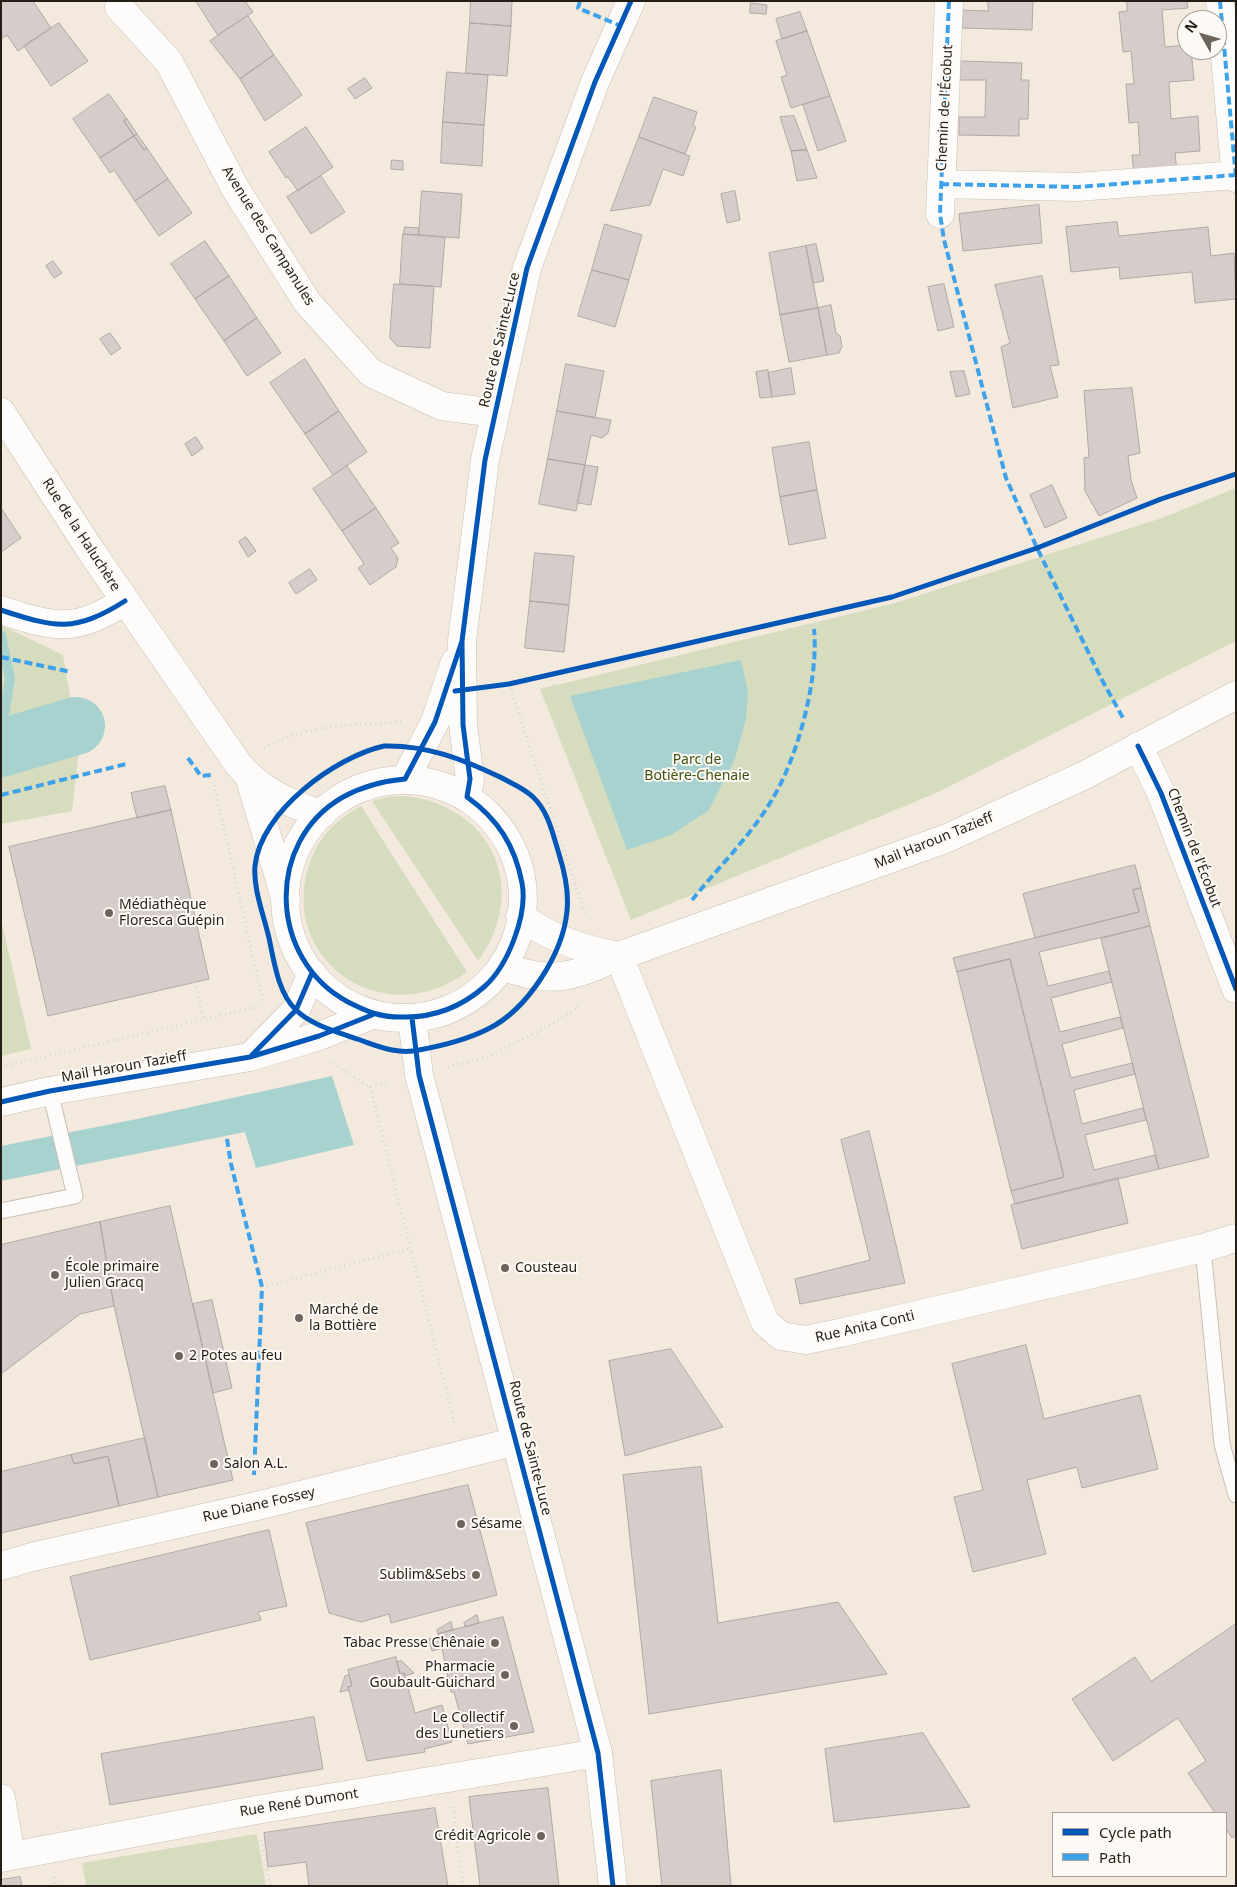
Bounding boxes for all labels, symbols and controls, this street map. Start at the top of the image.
north arrow [1177,10,1227,60]
text: N [1180,16,1202,36]
street label: Chemin de l'Écobut [933,44,957,172]
street label: Avenue des Campanules [218,163,318,309]
street label: Route de Sainte-Luce [476,271,524,409]
street label: Rue de la Haluchère [38,475,124,595]
park label: Parc de Botière-Chenaie [644,752,750,784]
street label: Chemin de l'Écobut [1163,786,1225,910]
street label: Mail Haroun Tazieff [872,809,996,873]
place label: Médiathèque Floresca Guépin [119,897,224,930]
marker: Médiathèque Floresca Guépin [103,907,115,919]
street label: Mail Haroun Tazieff [60,1048,188,1086]
place label: École primaire Julien Gracq [65,1259,159,1292]
place label: Cousteau [515,1260,577,1276]
marker: Cousteau [499,1262,511,1274]
marker: École primaire Julien Gracq [49,1269,61,1281]
place label: Marché de la Bottière [309,1302,378,1334]
street label: Rue Anita Conti [814,1307,916,1347]
marker: Marché de la Bottière [293,1312,305,1324]
place label: 2 Potes au feu [189,1348,282,1364]
marker: 2 Potes au feu [173,1350,185,1362]
street label: Route de Sainte-Luce [505,1379,555,1517]
place label: Salon A.L. [224,1456,288,1472]
marker: Salon A.L. [208,1458,220,1470]
street label: Rue Diane Fossey [201,1484,317,1526]
place label: Sésame [471,1516,522,1532]
marker: Sésame [455,1518,467,1530]
place label: Sublim&Sebs [380,1567,466,1583]
marker: Sublim&Sebs [470,1569,482,1581]
place label: Tabac Presse Chênaie [343,1635,485,1651]
marker: Tabac Presse Chênaie [489,1637,501,1649]
place label: Pharmacie Goubault-Guichard [370,1659,495,1691]
marker: Pharmacie Goubault-Guichard [499,1669,511,1681]
place label: Le Collectif des Lunetiers [416,1710,504,1742]
marker: Le Collectif des Lunetiers [508,1720,520,1732]
street label: Rue René Dumont [239,1785,359,1821]
legend [1052,1812,1227,1877]
text: Cycle path [1099,1822,1172,1842]
place label: Crédit Agricole [434,1828,531,1844]
marker: Crédit Agricole [535,1830,547,1842]
text: Path [1099,1847,1131,1867]

